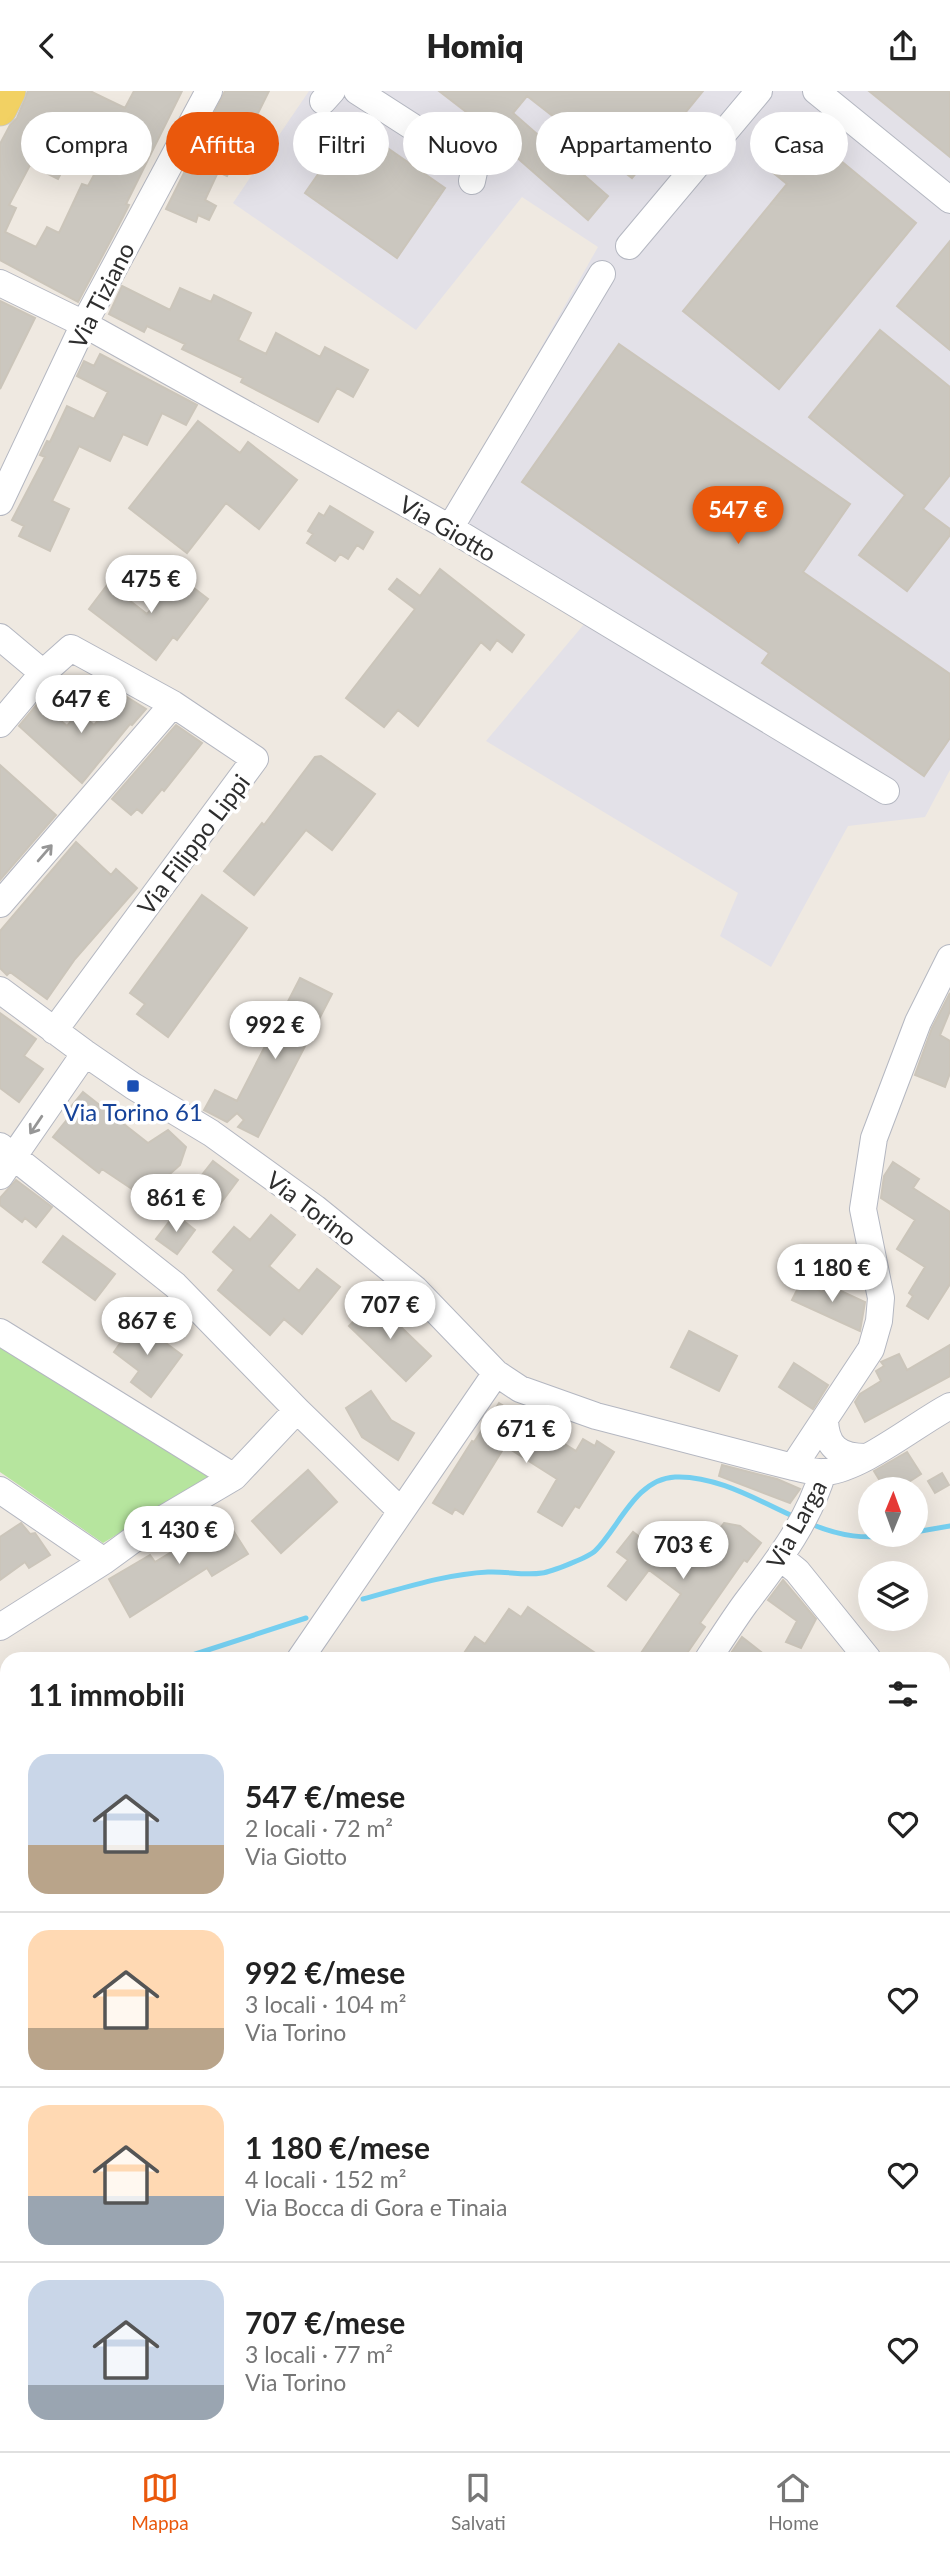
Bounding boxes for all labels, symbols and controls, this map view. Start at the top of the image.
text: Homiq [426,26,524,65]
icon: back [28,27,66,65]
icon: share [884,27,922,65]
chip: Compra [21,112,152,175]
chip: Affitta [166,112,279,175]
chip: Filtri [293,112,389,175]
chip: Nuovo [403,112,522,175]
chip: Appartamento [536,112,736,175]
chip: Casa [750,112,848,175]
street label: Via Tiziano [62,237,140,353]
pin: 547 € [689,487,787,546]
street label: Via Giotto [395,489,501,567]
text: 547 € [709,495,767,523]
pin: 475 € [102,555,200,615]
text: 475 € [122,564,180,592]
pin: 647 € [32,675,130,735]
text: 647 € [52,684,110,712]
street label: Via Filippo Lippi [131,768,255,920]
one-way arrow [37,844,53,862]
pin: 992 € [226,1002,324,1061]
text: 992 € [246,1010,304,1038]
marker: Via Torino 61 [125,1078,141,1094]
place label: Via Torino 61 [63,1097,203,1126]
one-way arrow [29,1115,43,1134]
street label: Via Torino [261,1165,363,1251]
pin: 861 € [127,1175,225,1234]
text: 861 € [147,1183,205,1211]
pin: 1 180 € [767,1245,897,1304]
text: 1 180 € [793,1253,871,1281]
pin: 707 € [341,1281,439,1341]
text: 707 € [361,1290,419,1318]
pin: 867 € [98,1297,196,1357]
text: 867 € [118,1306,176,1334]
pin: 671 € [477,1405,575,1465]
text: 671 € [497,1414,555,1442]
street label: Via Larga [760,1474,832,1574]
north arrow [858,1477,928,1547]
map controls [858,1477,928,1631]
pin: 1 430 € [114,1507,244,1566]
text: 1 430 € [140,1515,218,1543]
pin: 703 € [634,1521,732,1581]
text: 703 € [654,1530,712,1558]
button: layers [858,1561,928,1631]
icon: filters [884,1675,922,1713]
text: 11 immobili [28,1676,185,1712]
text: 547 €/mese [245,1778,405,1814]
icon: home [84,1782,168,1866]
icon: heart [884,1805,922,1843]
text: 2 locali · 72 m² [245,1814,393,1842]
text: Via Giotto [245,1842,347,1870]
text: 992 €/mese [245,1954,405,1990]
icon: home [84,1958,168,2042]
icon: heart [884,1981,922,2019]
text: 3 locali · 104 m² [245,1990,406,2018]
text: Via Torino [245,2018,346,2046]
text: 1 180 €/mese [245,2129,430,2165]
icon: home [84,2133,168,2217]
icon: heart [884,2156,922,2194]
text: 4 locali · 152 m² [245,2165,406,2193]
text: Via Bocca di Gora e Tinaia [245,2193,507,2221]
text: 707 €/mese [245,2304,405,2340]
icon: home [84,2308,168,2392]
icon: heart [884,2331,922,2369]
text: 3 locali · 77 m² [245,2340,393,2368]
text: Via Torino [245,2368,346,2396]
tab: Mappa [131,2469,189,2534]
tab: Salvati [451,2469,506,2534]
tab: Home [768,2469,819,2534]

